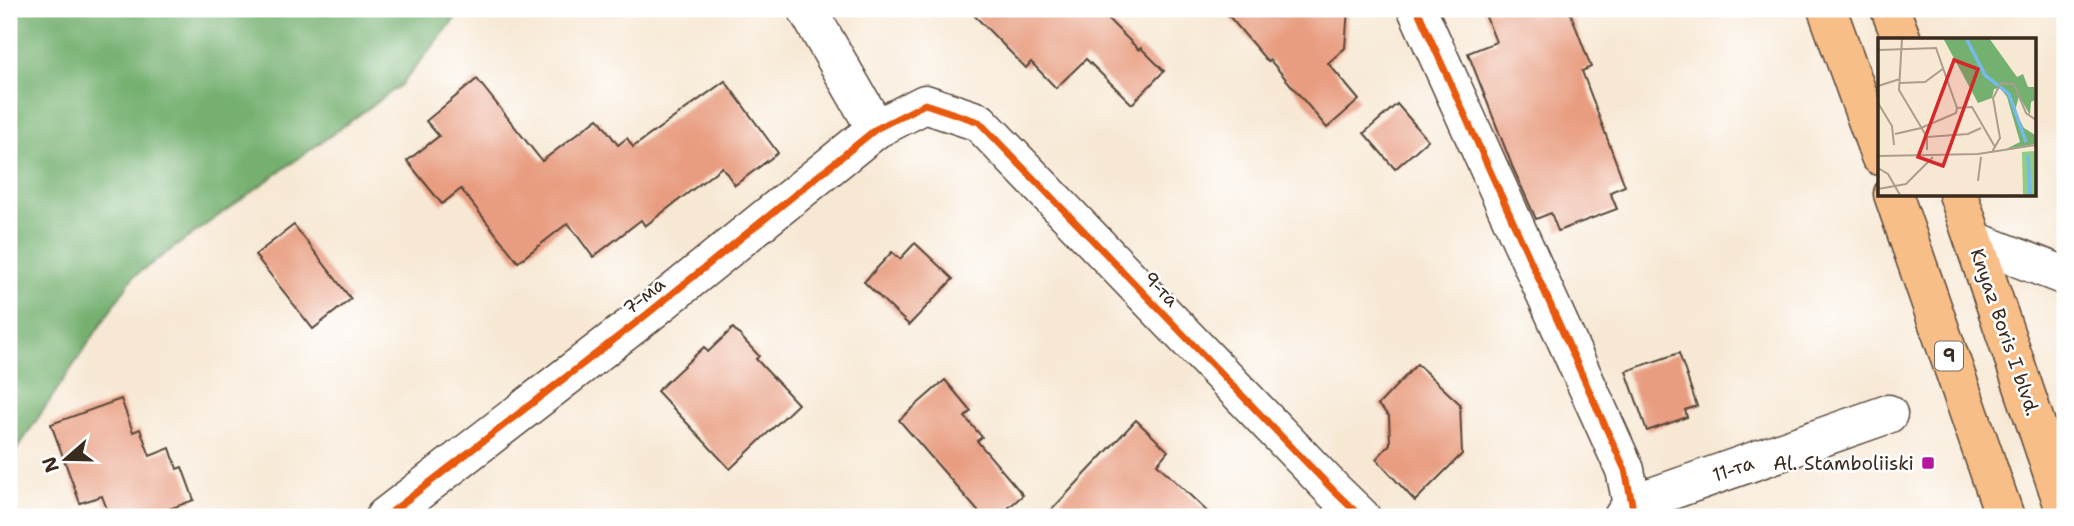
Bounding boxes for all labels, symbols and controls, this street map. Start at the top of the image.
inset map [1878,38,2036,196]
street label: Knyaz Boris I blvd. [1965,245,2045,419]
street label: 9-та [1138,266,1184,312]
street label: 7-ма [618,271,670,321]
road number: 9 [1935,342,1963,370]
north arrow [32,424,102,494]
street label: 11-та [1709,450,1757,488]
place label: Al. Stamboliiski [1773,451,1914,476]
text: N [36,453,65,476]
marker: Al. Stamboliiski [1920,455,1936,471]

